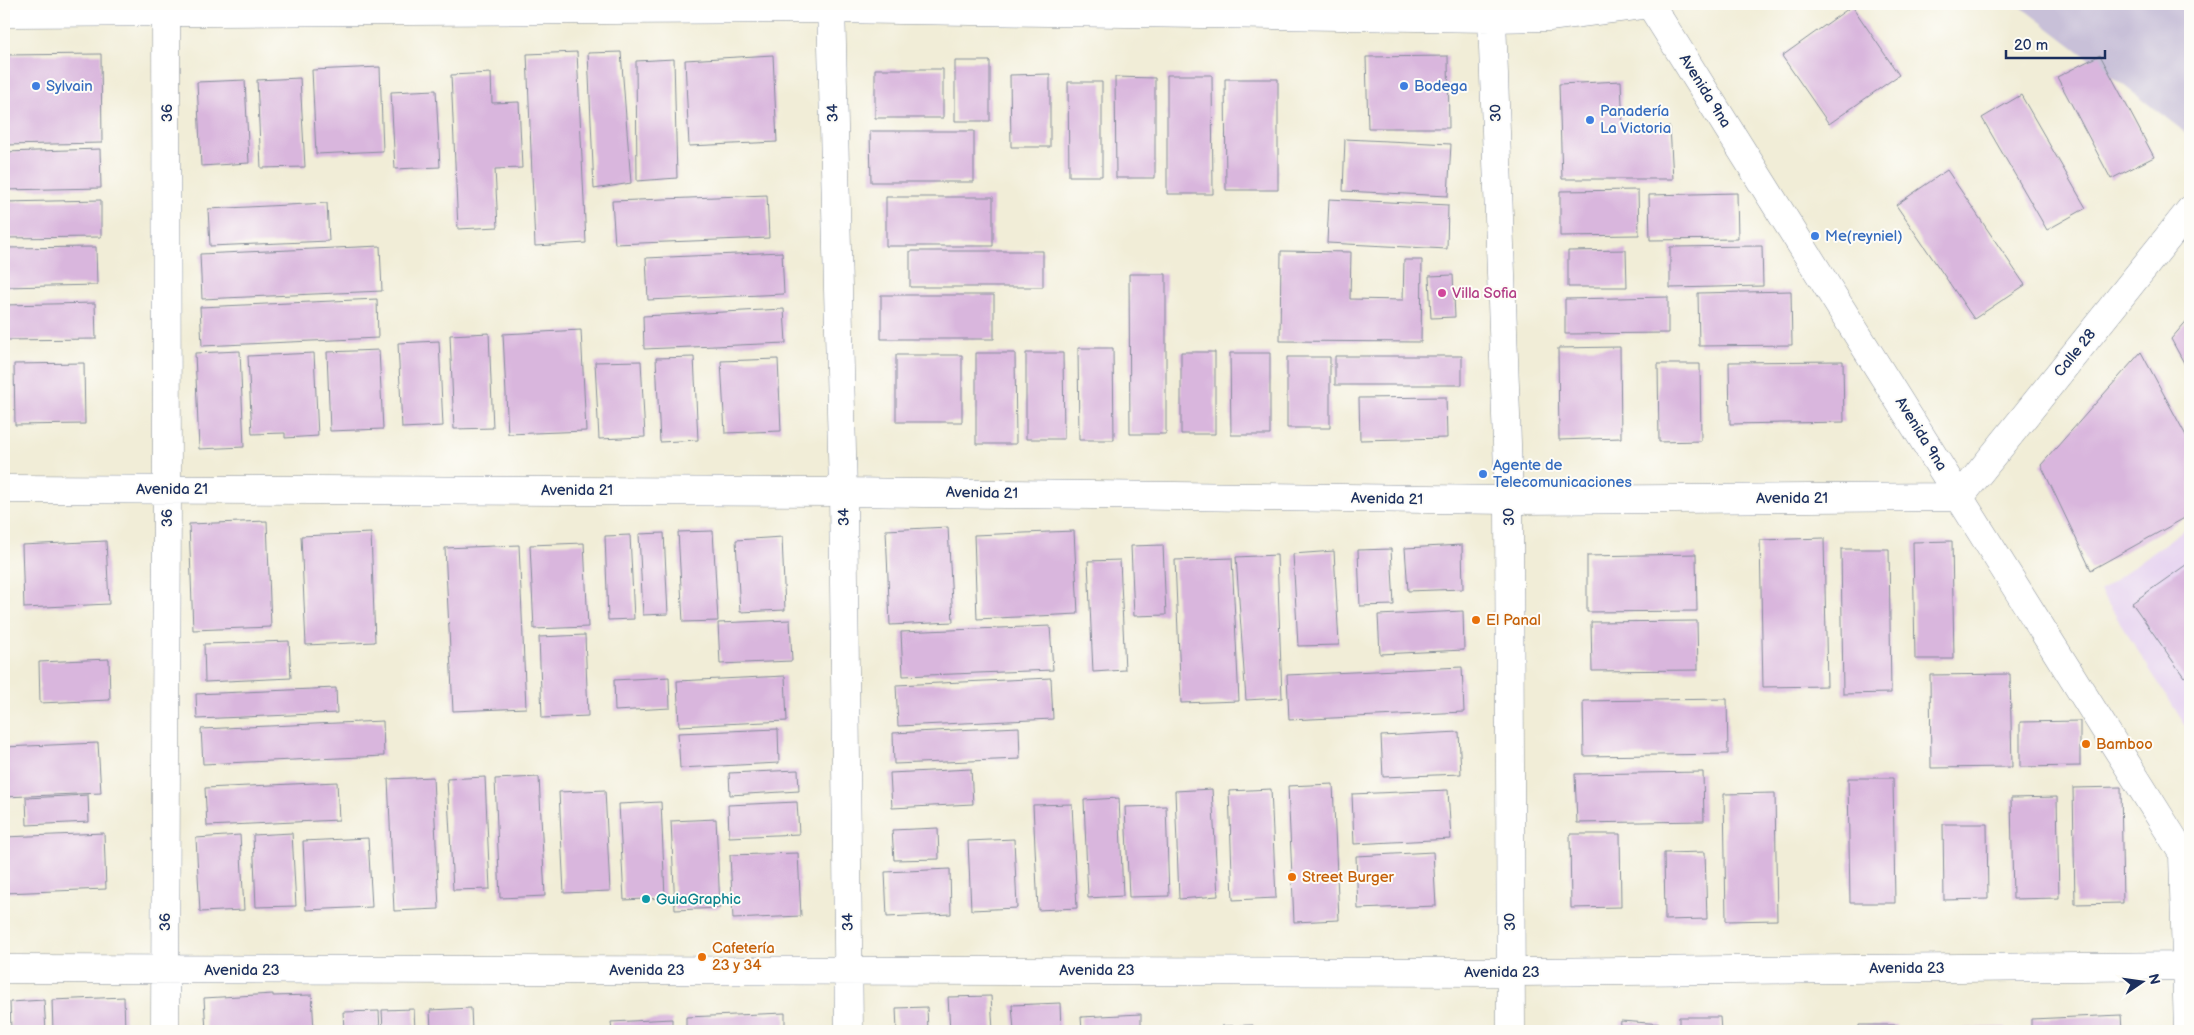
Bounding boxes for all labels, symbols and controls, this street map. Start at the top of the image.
scale bar [2006,28,2105,60]
text: 20 m [2014,36,2048,55]
street label: Avenida 9na [1675,51,1735,131]
place label: Sylvain [46,77,93,96]
place label: Bodega [1414,77,1467,96]
marker: Sylvain [30,80,42,92]
marker: Bodega [1398,80,1410,92]
place label: Panadería La Victoria [1600,102,1671,138]
street label: 34 [823,103,843,123]
street label: 30 [1486,103,1506,122]
street label: 36 [158,104,177,122]
marker: Panadería La Victoria [1584,114,1596,126]
place label: Me(reyniel) [1825,227,1903,246]
marker: Me(reyniel) [1809,230,1821,242]
place label: Villa Sofia [1452,284,1517,303]
marker: Villa Sofia [1436,287,1448,299]
street label: Calle 28 [2050,325,2100,381]
street label: Avenida 9na [1891,394,1951,474]
place label: Agente de Telecomunicaciones [1493,456,1632,492]
marker: Agente de Telecomunicaciones [1477,468,1489,480]
street label: Avenida 21 [136,480,208,499]
street label: Avenida 21 [541,481,613,500]
street label: Avenida 21 [946,483,1018,503]
street label: Avenida 21 [1351,489,1423,509]
street label: Avenida 21 [1756,489,1828,508]
street label: 34 [834,508,854,526]
street label: 30 [1500,508,1519,526]
street label: 36 [158,509,177,527]
place label: El Panal [1486,611,1541,630]
marker: El Panal [1470,614,1482,626]
place label: Bamboo [2096,735,2153,754]
marker: Bamboo [2080,738,2092,750]
place label: Street Burger [1302,868,1395,887]
marker: Street Burger [1286,871,1298,883]
place label: GuiaGraphic [656,890,741,909]
marker: GuiaGraphic [640,893,652,905]
street label: 36 [156,913,175,931]
street label: 34 [838,913,858,931]
street label: 30 [1501,913,1520,931]
place label: Cafetería 23 y 34 [712,939,775,975]
marker: Cafetería 23 y 34 [696,951,708,963]
north arrow [2116,958,2166,1008]
street label: Avenida 23 [1869,959,1945,978]
street label: Avenida 23 [204,961,280,980]
street label: Avenida 23 [609,961,685,980]
street label: Avenida 23 [1059,961,1135,980]
street label: Avenida 23 [1464,963,1540,982]
text: N [2145,972,2164,986]

